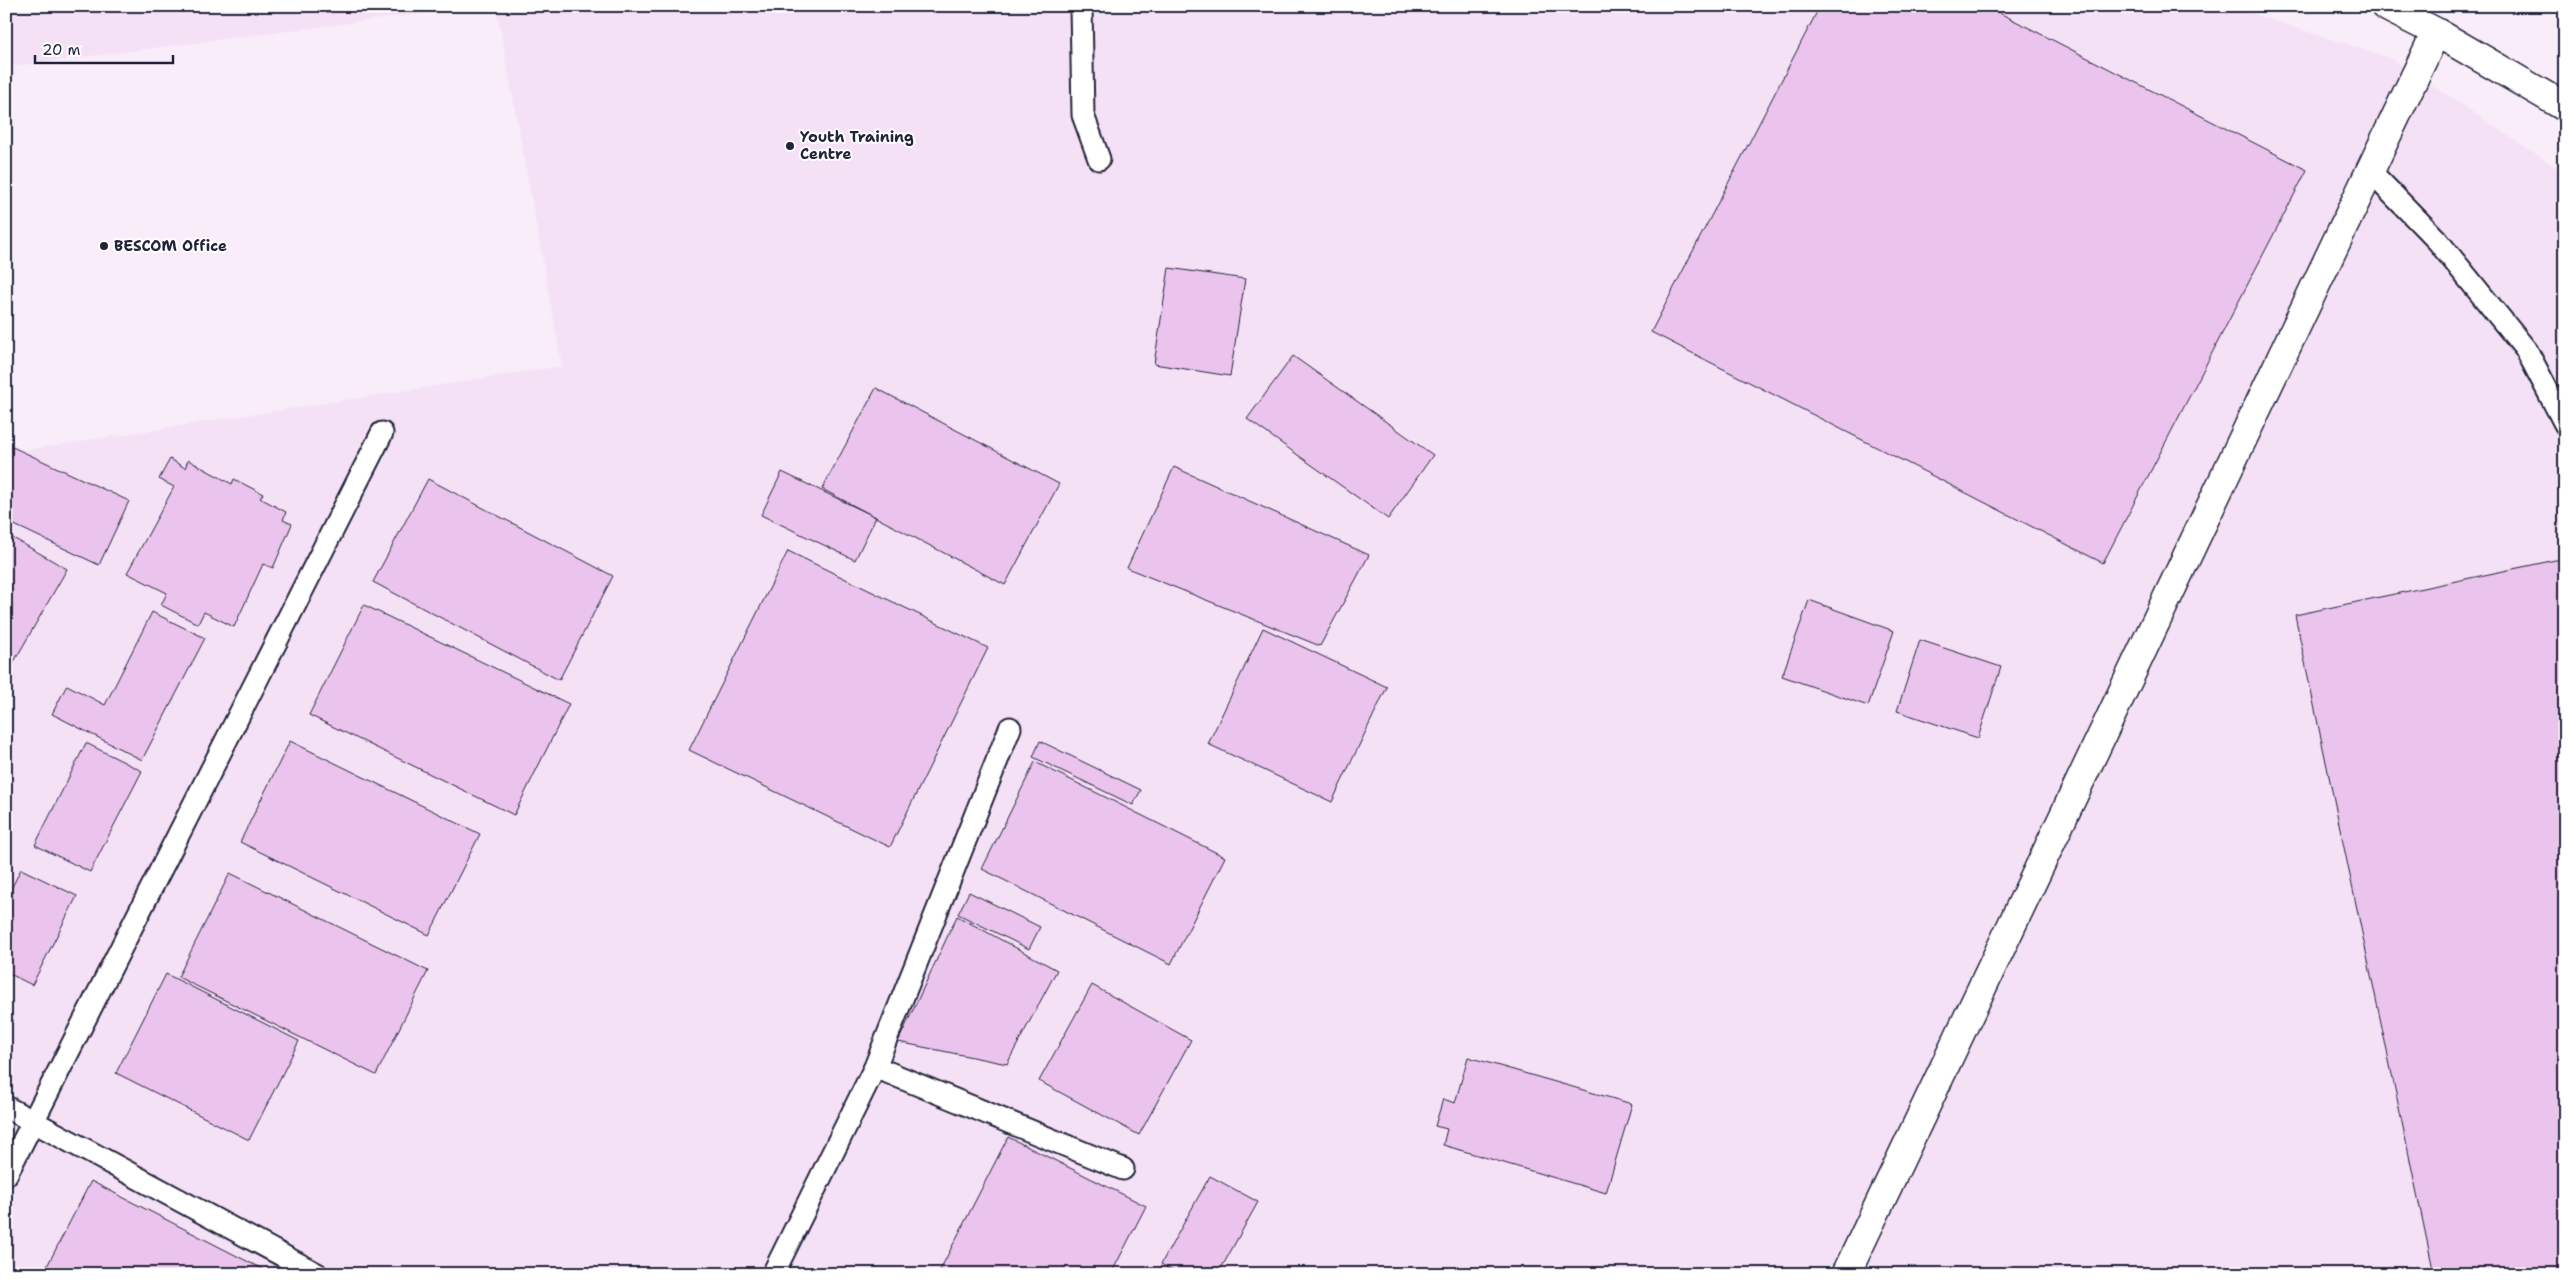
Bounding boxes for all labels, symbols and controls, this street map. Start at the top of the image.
scale bar [35,32,172,64]
text: 20 m [42,40,81,60]
place label: Youth Training Centre [800,127,914,164]
marker: Youth Training Centre [784,140,796,152]
place label: BESCOM Office [114,236,227,256]
marker: BESCOM Office [98,240,110,252]

